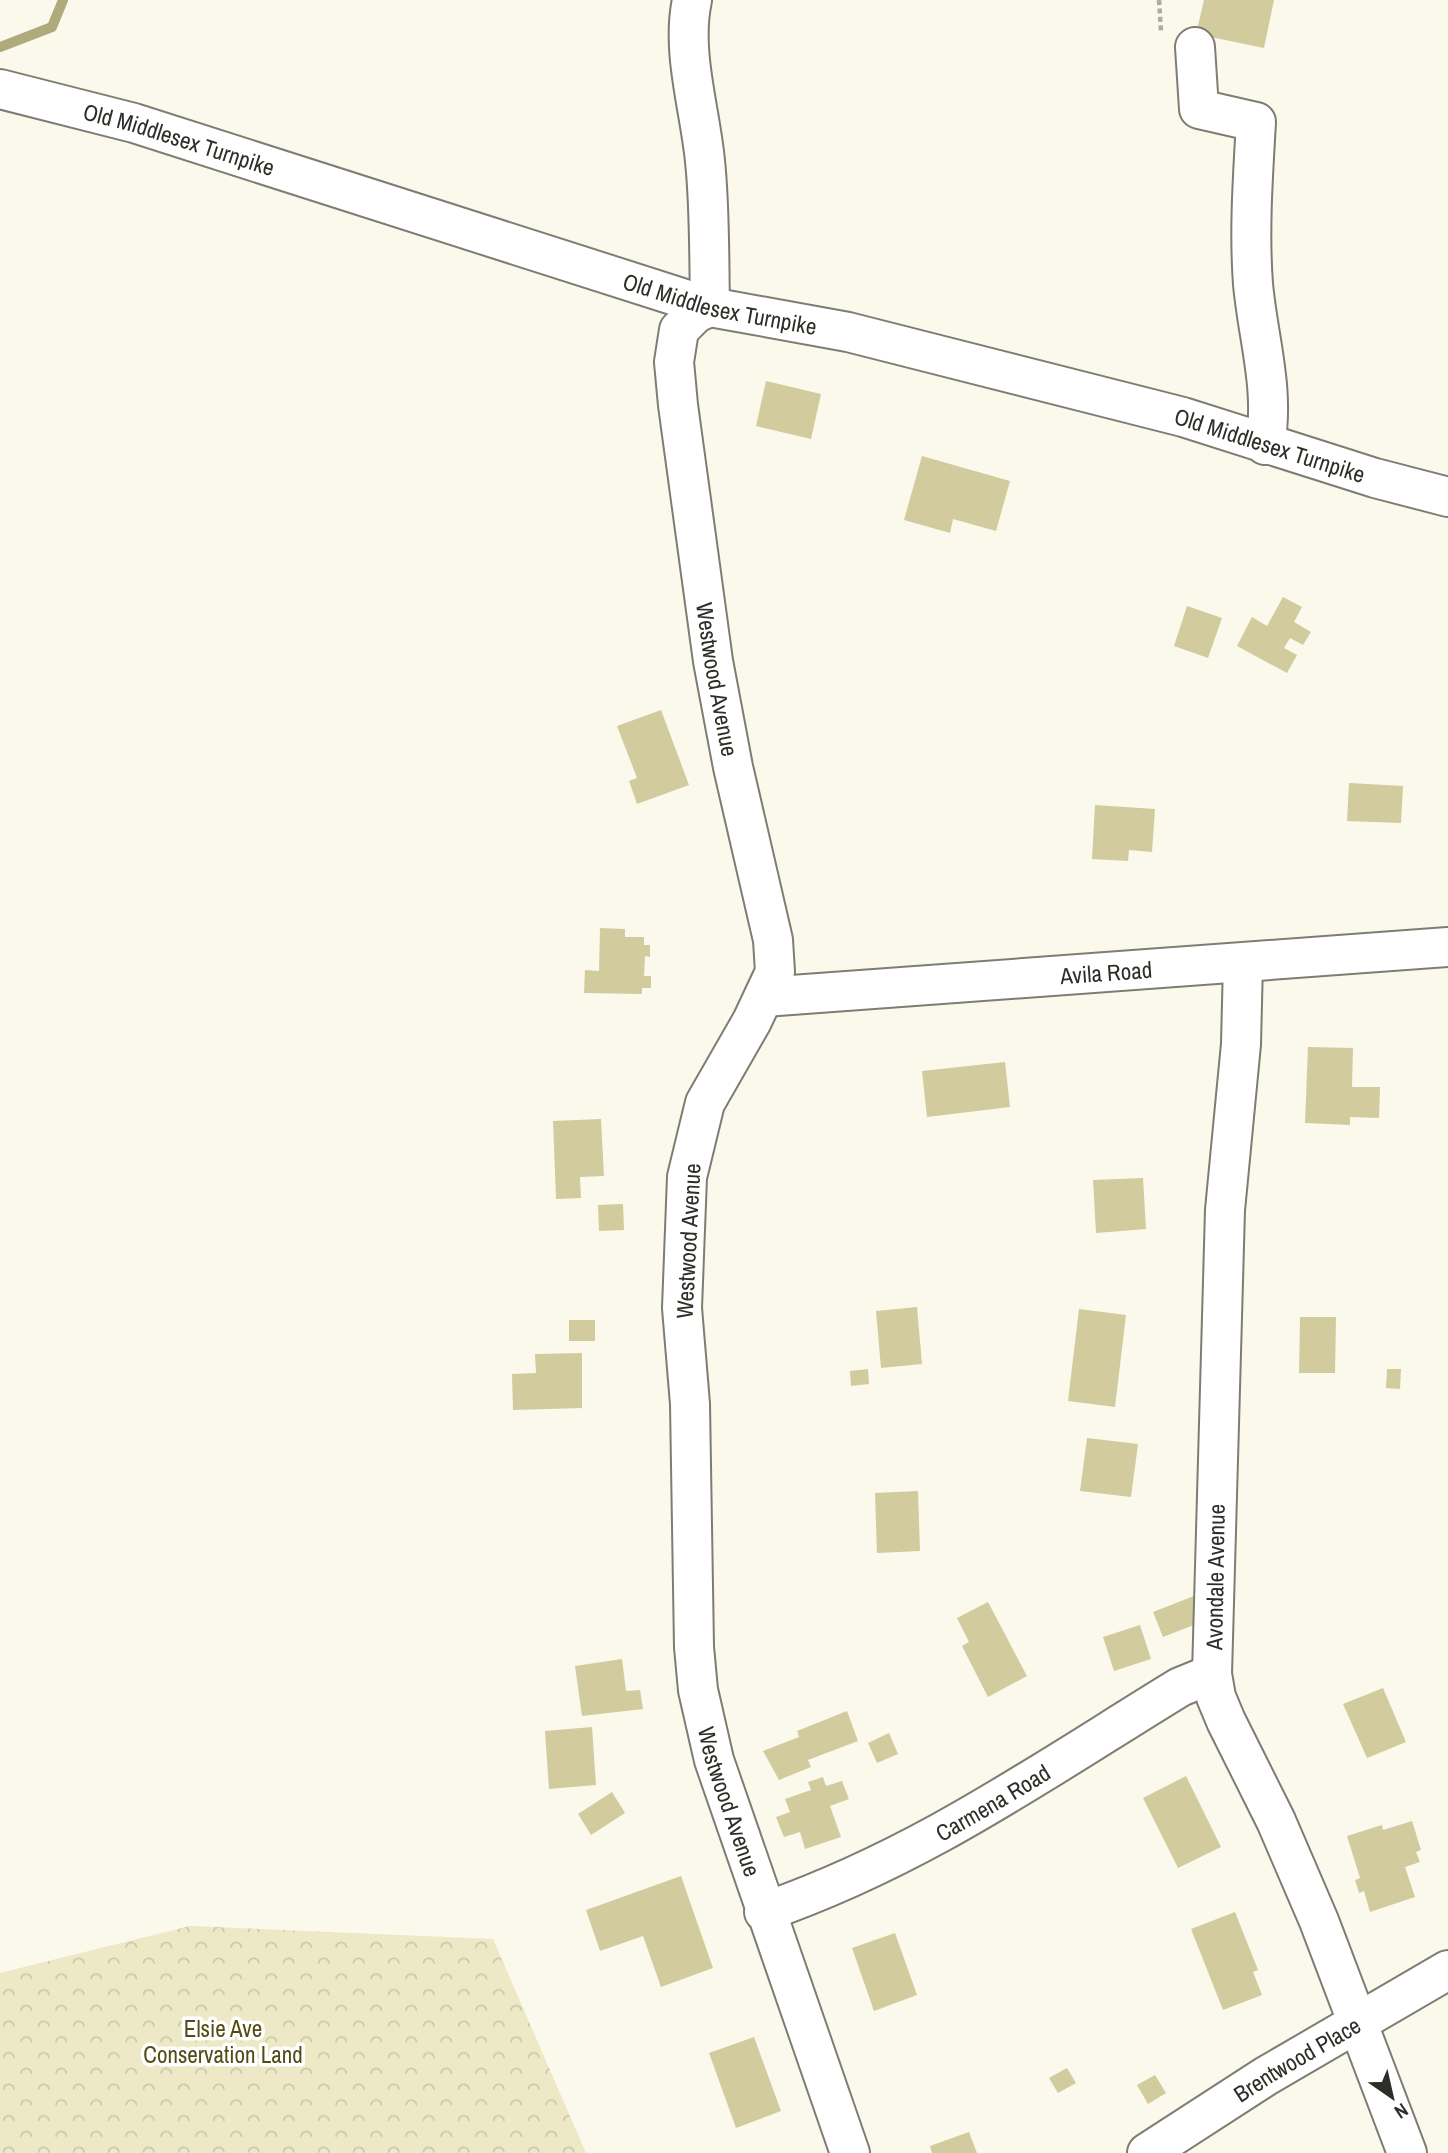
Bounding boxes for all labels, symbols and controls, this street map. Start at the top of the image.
street label: Old Middlesex Turnpike [80,95,279,182]
street label: Old Middlesex Turnpike [619,265,819,342]
street label: Old Middlesex Turnpike [1171,400,1369,489]
street label: Westwood Avenue [690,600,746,759]
street label: Avila Road [1058,953,1153,991]
street label: Westwood Avenue [668,1163,708,1319]
street label: Avondale Avenue [1198,1504,1232,1651]
street label: Westwood Avenue [691,1724,769,1880]
street label: Carmena Road [930,1756,1056,1848]
street label: Brentwood Place [1227,2009,1366,2109]
park label: Elsie Ave Conservation Land [143,2013,303,2070]
north arrow [1357,2062,1427,2132]
text: N [1390,2097,1413,2125]

